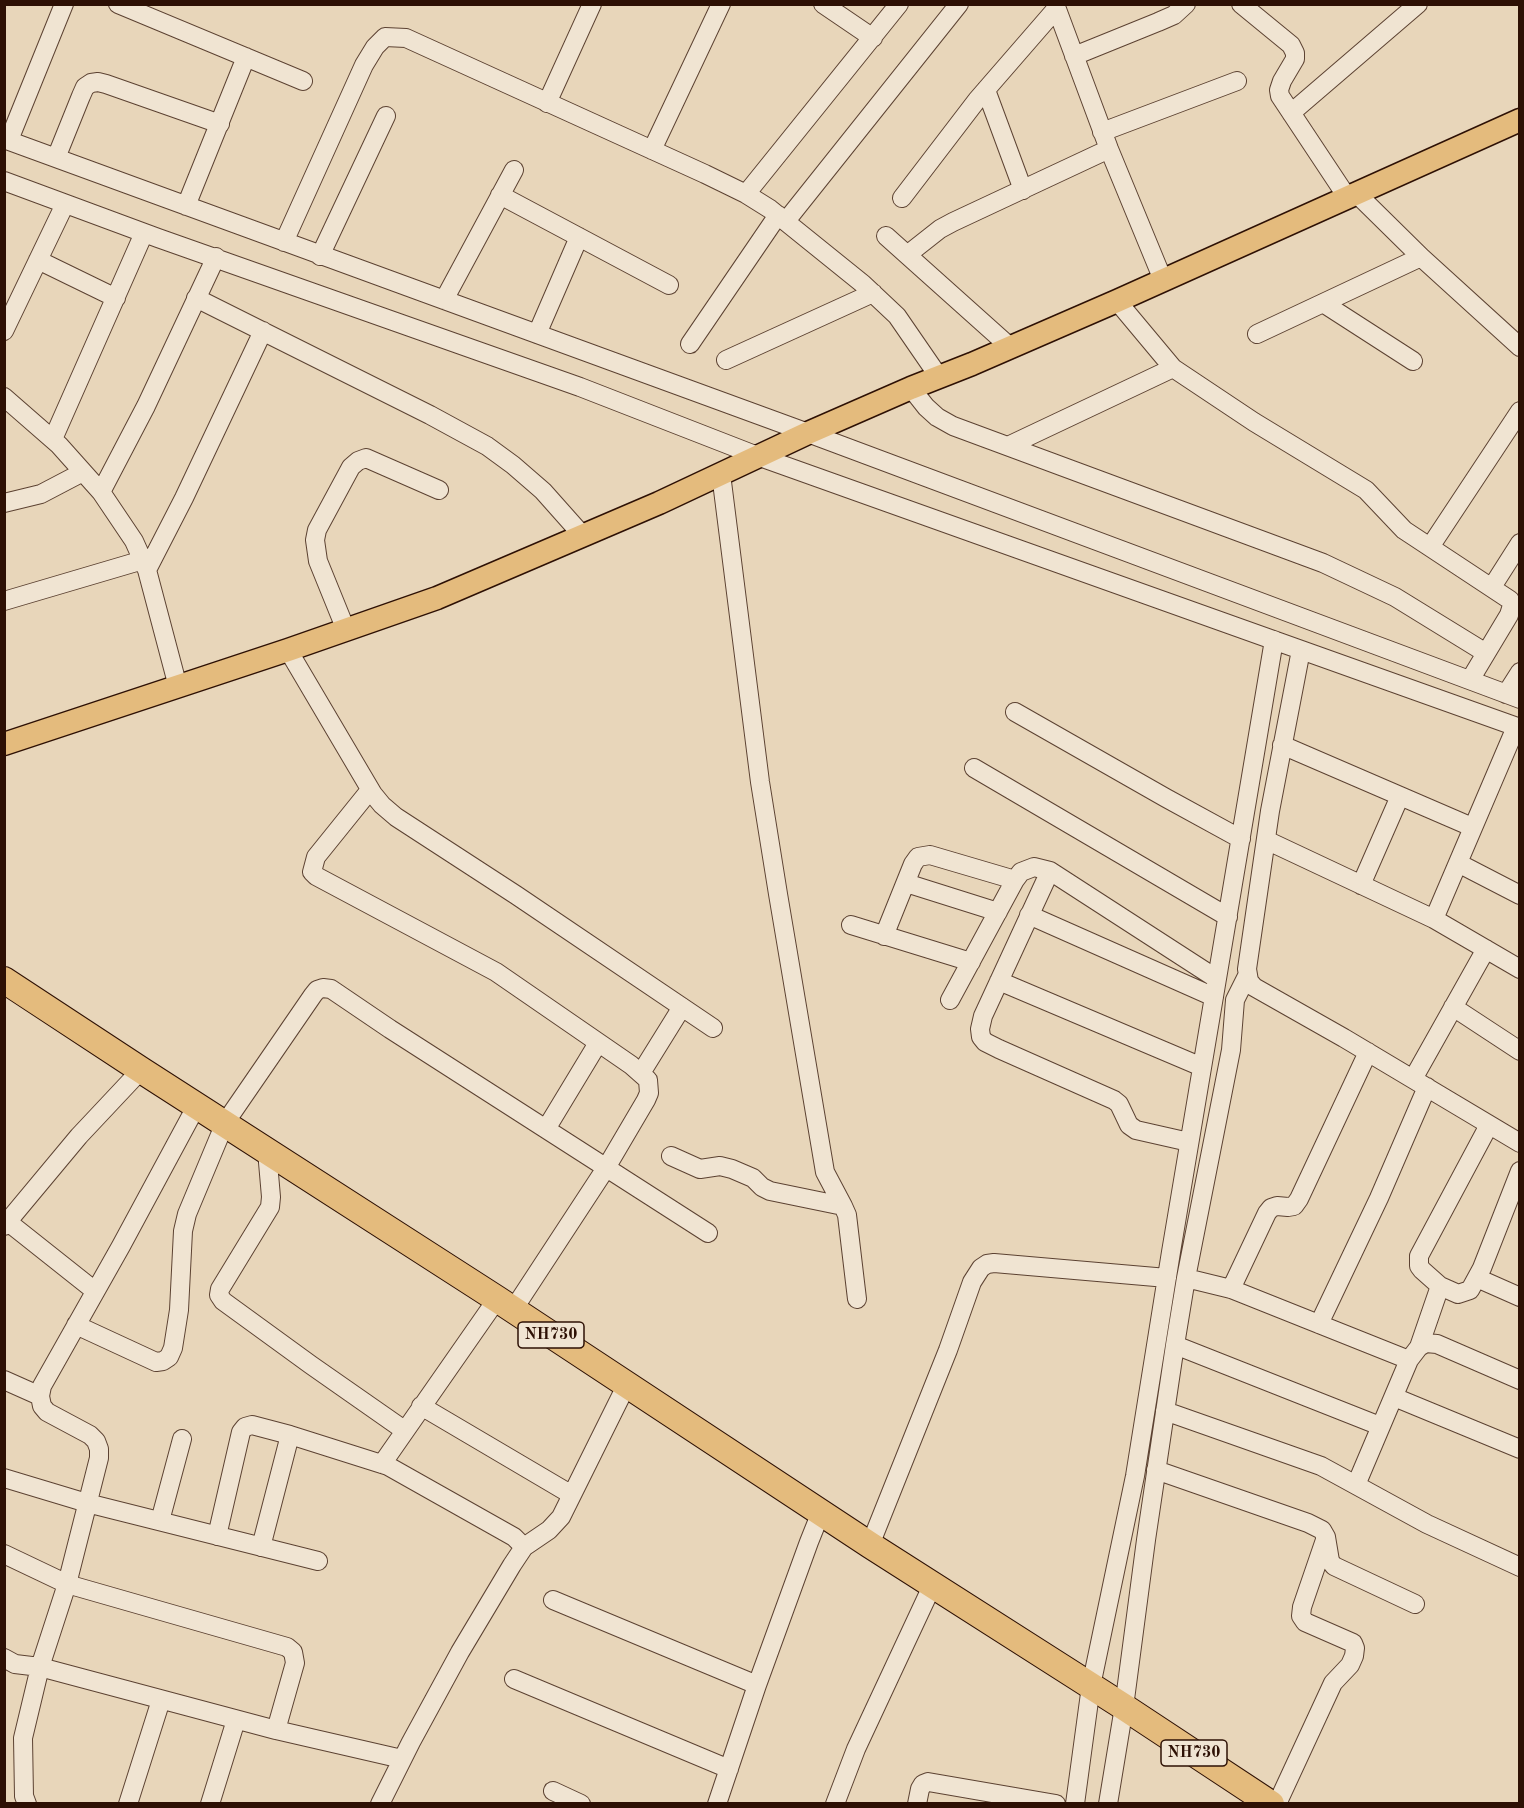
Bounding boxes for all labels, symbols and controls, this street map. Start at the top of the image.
road number: NH730 [518,1322,584,1348]
road number: NH730 [1161,1740,1227,1766]

